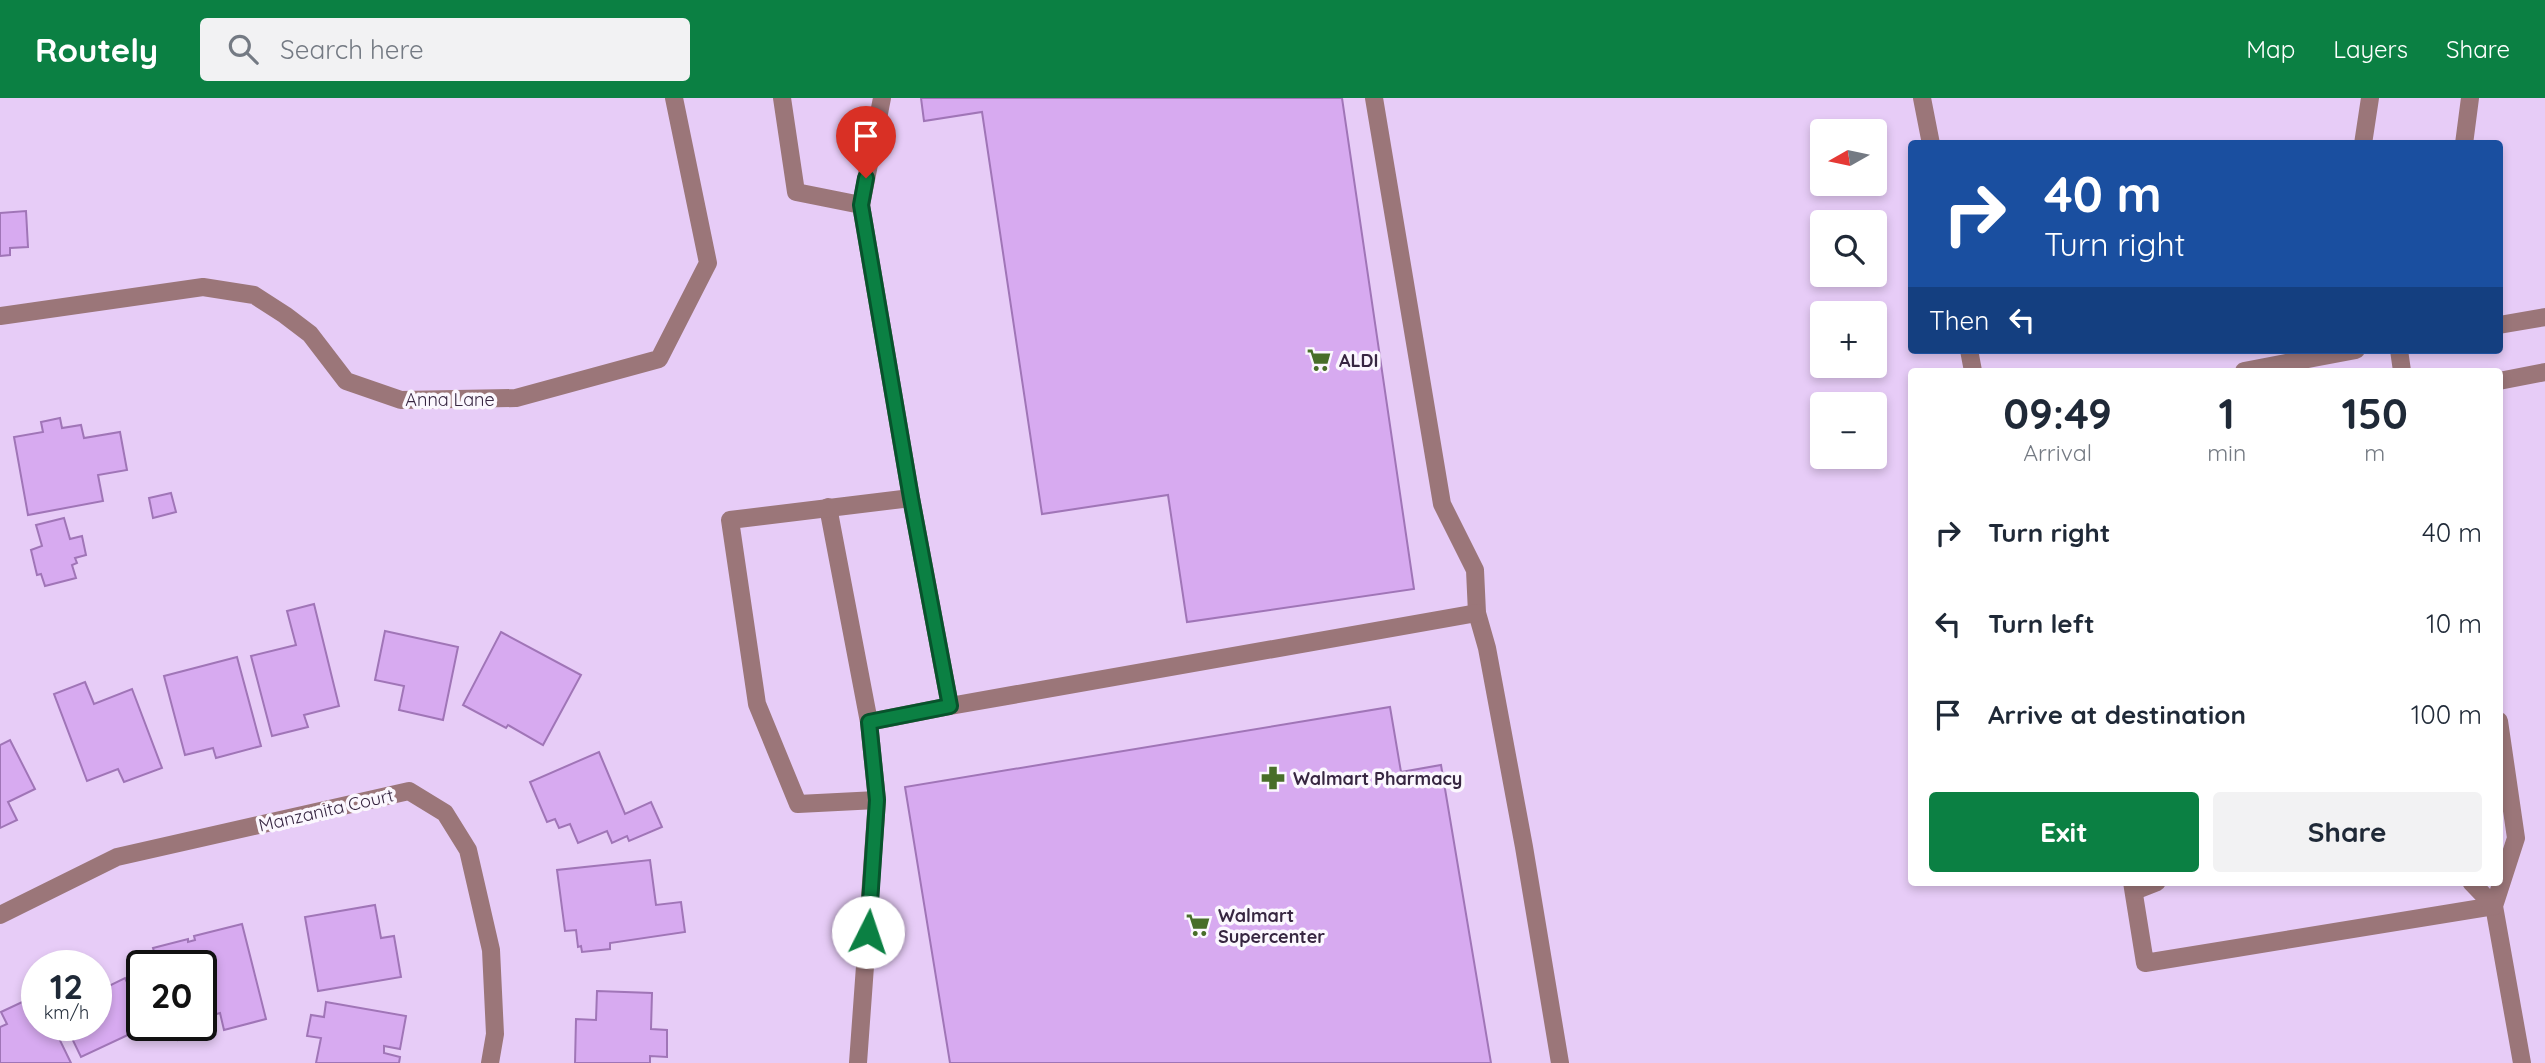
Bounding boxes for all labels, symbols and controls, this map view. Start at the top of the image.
search box [200,18,690,81]
text: Routely [35,29,158,70]
icon: search [224,30,262,68]
text: Search here [280,33,424,66]
text: Map [2246,34,2295,64]
text: Layers [2333,34,2408,64]
text: Share [2446,34,2510,64]
pin [836,106,896,178]
icon: arrive [847,117,885,155]
north arrow [1810,119,1886,196]
map controls [1810,119,1887,469]
text: 40 m [2044,163,2162,224]
icon: right [1929,168,2020,259]
button: search [1810,210,1887,287]
text: Turn right [2044,224,2185,264]
button: + [1810,301,1887,378]
icon: left [2003,301,2041,339]
text: Then [1929,304,1989,337]
supermarket icon: ALDI [1305,346,1333,374]
place label: ALDI [1339,349,1378,372]
text: 09:49 [2003,387,2112,440]
text: 1 [2219,387,2235,440]
text: 150 [2342,387,2408,440]
street label: Anna Lane [405,388,495,411]
button: − [1810,392,1887,469]
text: Arrival [2023,438,2092,467]
text: min [2207,438,2246,467]
text: m [2364,438,2385,467]
icon: right [1929,514,1967,552]
text: Turn right [1988,516,2110,549]
text: 40 m [2422,516,2482,549]
icon: left [1929,605,1967,643]
text: Turn left [1988,607,2095,640]
text: 10 m [2426,607,2482,640]
icon: arrive [1929,696,1967,734]
text: Arrive at destination [1988,698,2246,731]
text: 100 m [2411,698,2482,731]
pharmacy icon: Walmart Pharmacy [1259,764,1287,792]
place label: Walmart Pharmacy [1293,767,1462,790]
street label: Manzanita Court [256,783,396,837]
button: Exit [1929,792,2199,872]
button: Share [2213,792,2482,872]
position arrow [831,895,905,969]
place label: Walmart Supercenter [1218,904,1325,948]
supermarket icon: Walmart Supercenter [1184,911,1212,939]
speed limit sign: 20 [126,950,217,1041]
text: 12 [50,964,83,1008]
text: km/h [44,1001,89,1024]

